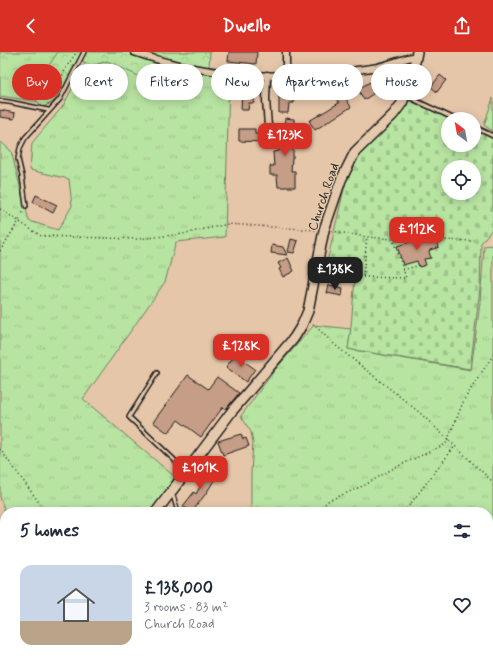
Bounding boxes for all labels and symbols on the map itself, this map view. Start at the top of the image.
north arrow [441,112,481,152]
pin: £123K [257,123,313,157]
street label: Church Road [304,161,344,233]
pin: £112K [389,217,445,251]
pin: £138K [307,257,363,291]
pin: £128K [213,334,269,368]
pin: £101K [172,456,228,490]

